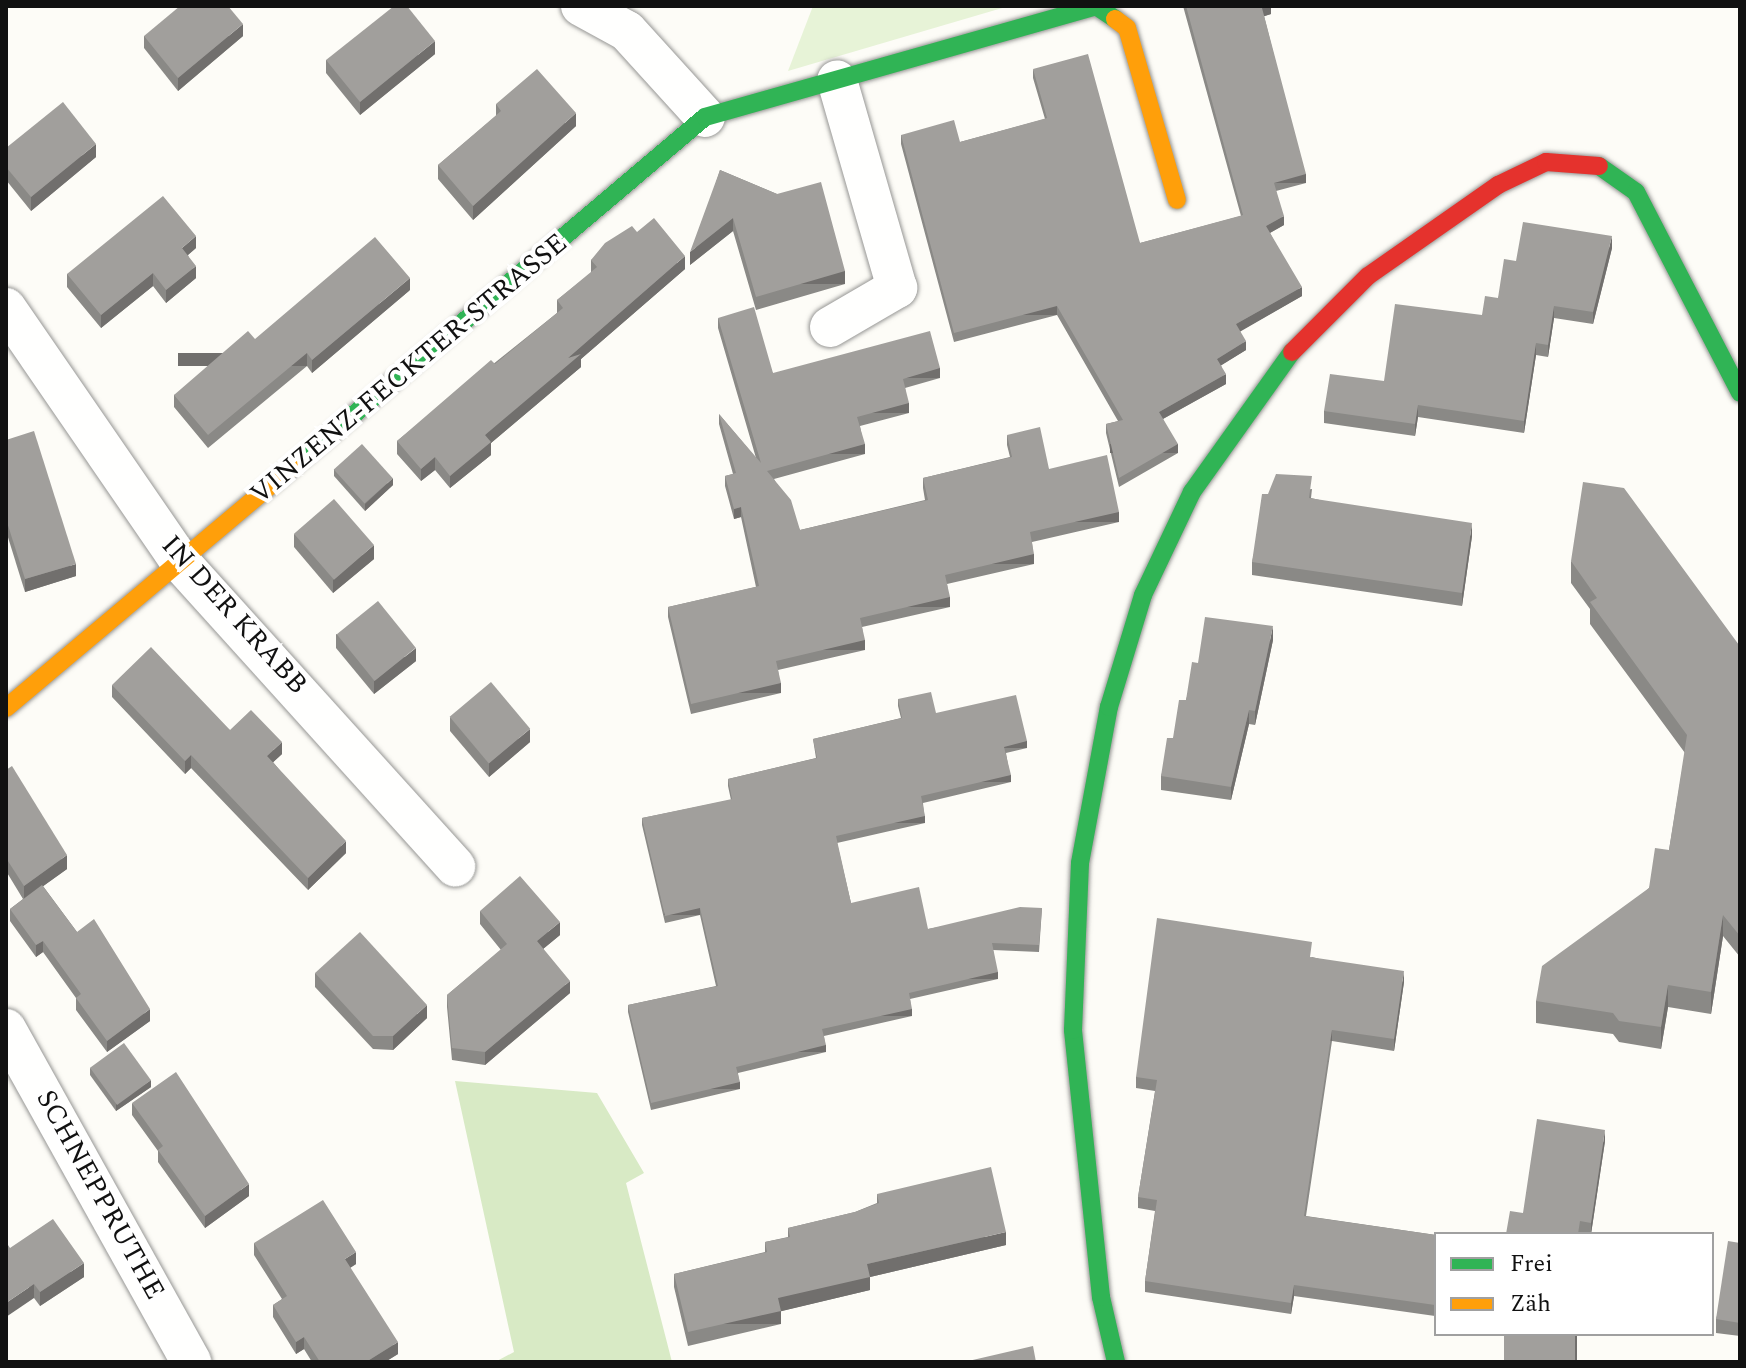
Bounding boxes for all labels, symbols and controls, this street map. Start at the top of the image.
street label: VINZENZ-FECKTER-STRASSE [244,227,574,511]
street label: IN DER KRABB [154,529,314,701]
street label: SCHNEPPRUTHE [28,1084,172,1306]
legend [1434,1232,1714,1336]
text: Frei [1510,1246,1553,1282]
text: Zäh [1510,1286,1551,1322]

